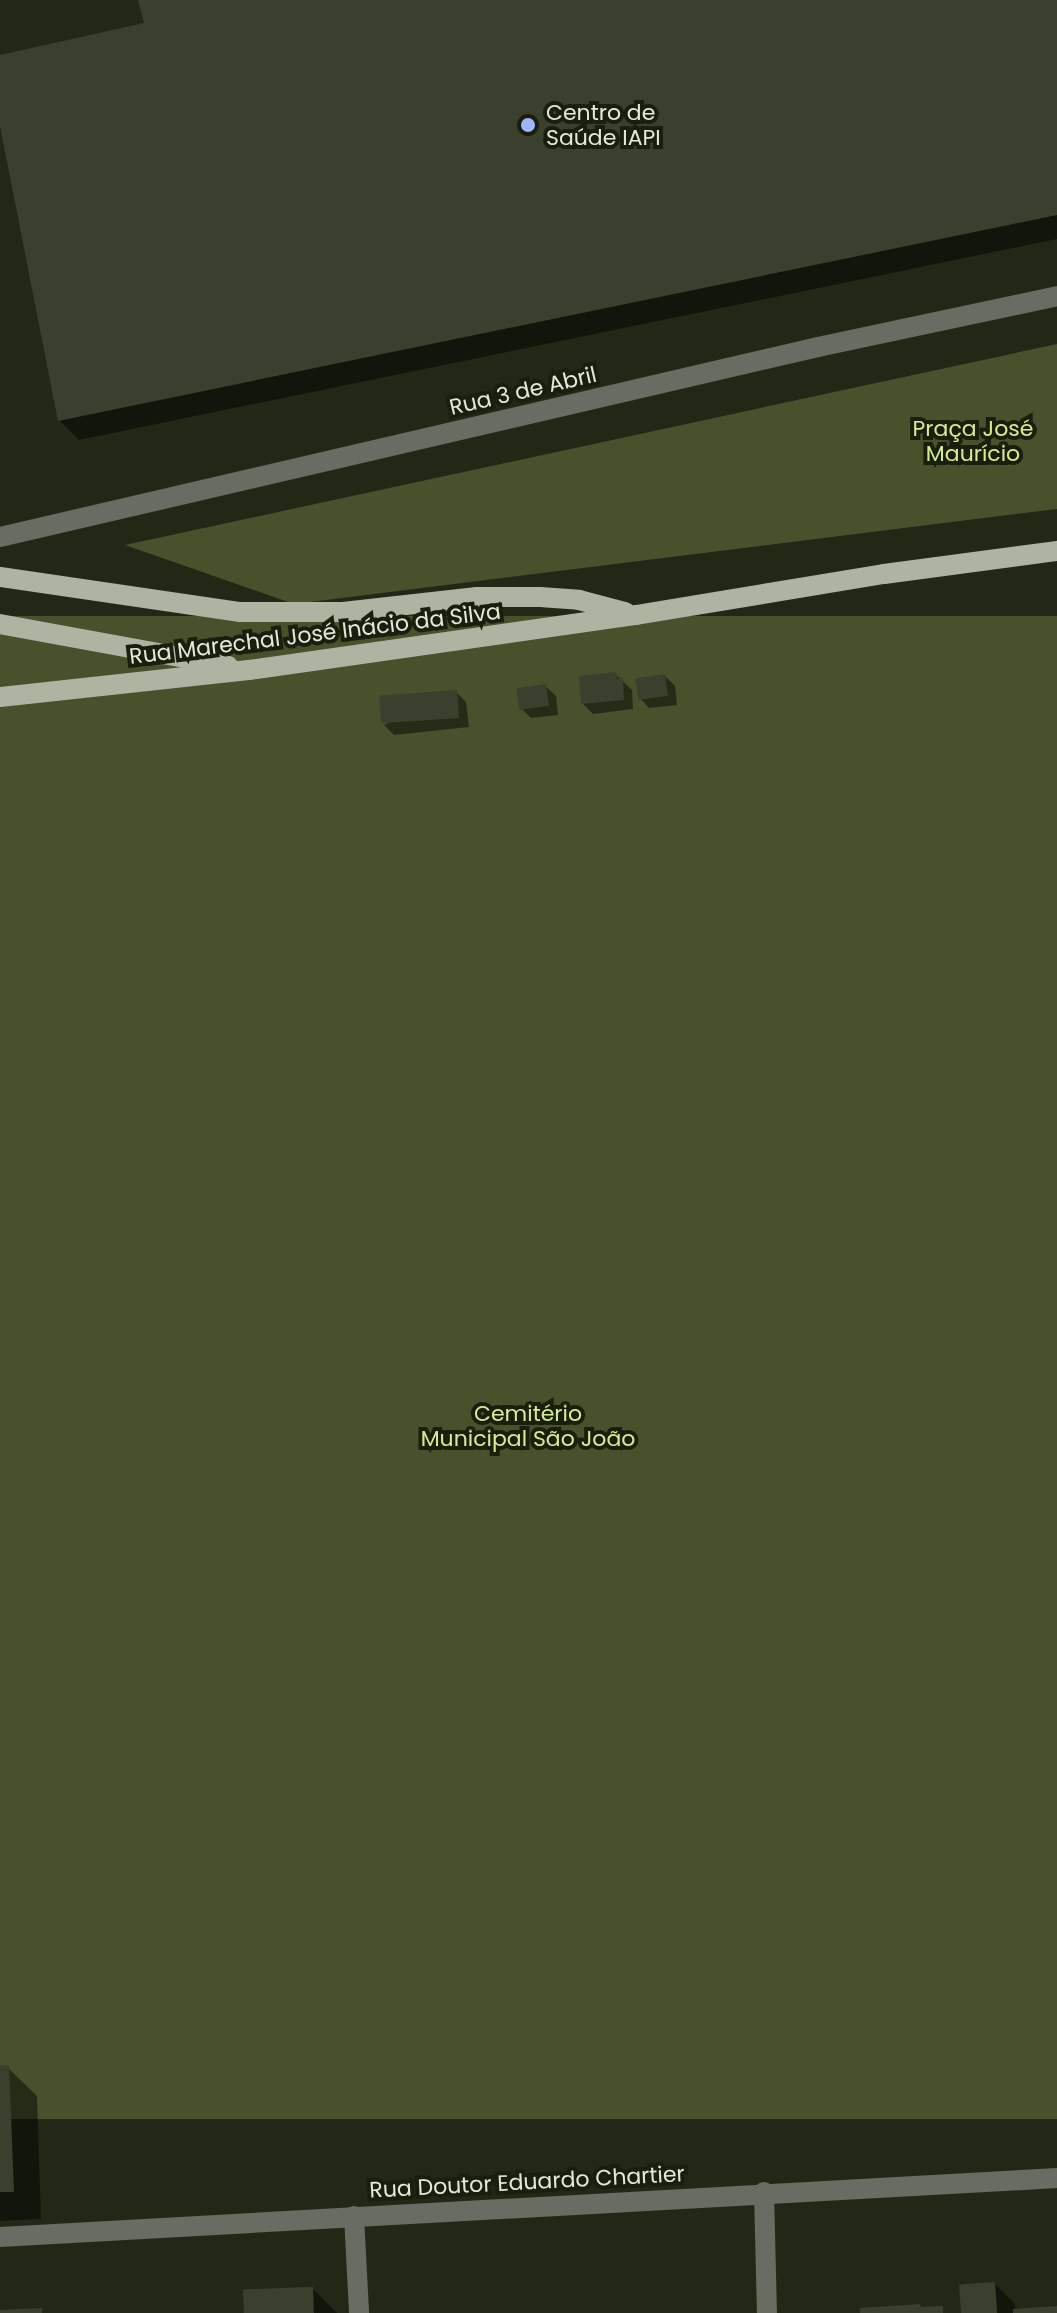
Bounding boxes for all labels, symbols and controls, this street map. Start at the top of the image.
place label: Centro de Saúde IAPI [546,99,661,150]
marker: Centro de Saúde IAPI [517,114,539,136]
street label: Rua 3 de Abril [447,361,599,421]
park label: Praça José Maurício [913,415,1033,466]
street label: Rua Marechal José Inácio da Silva [128,598,502,670]
park label: Cemitério Municipal São João [421,1400,635,1452]
street label: Rua Doutor Eduardo Chartier [369,2161,685,2203]

